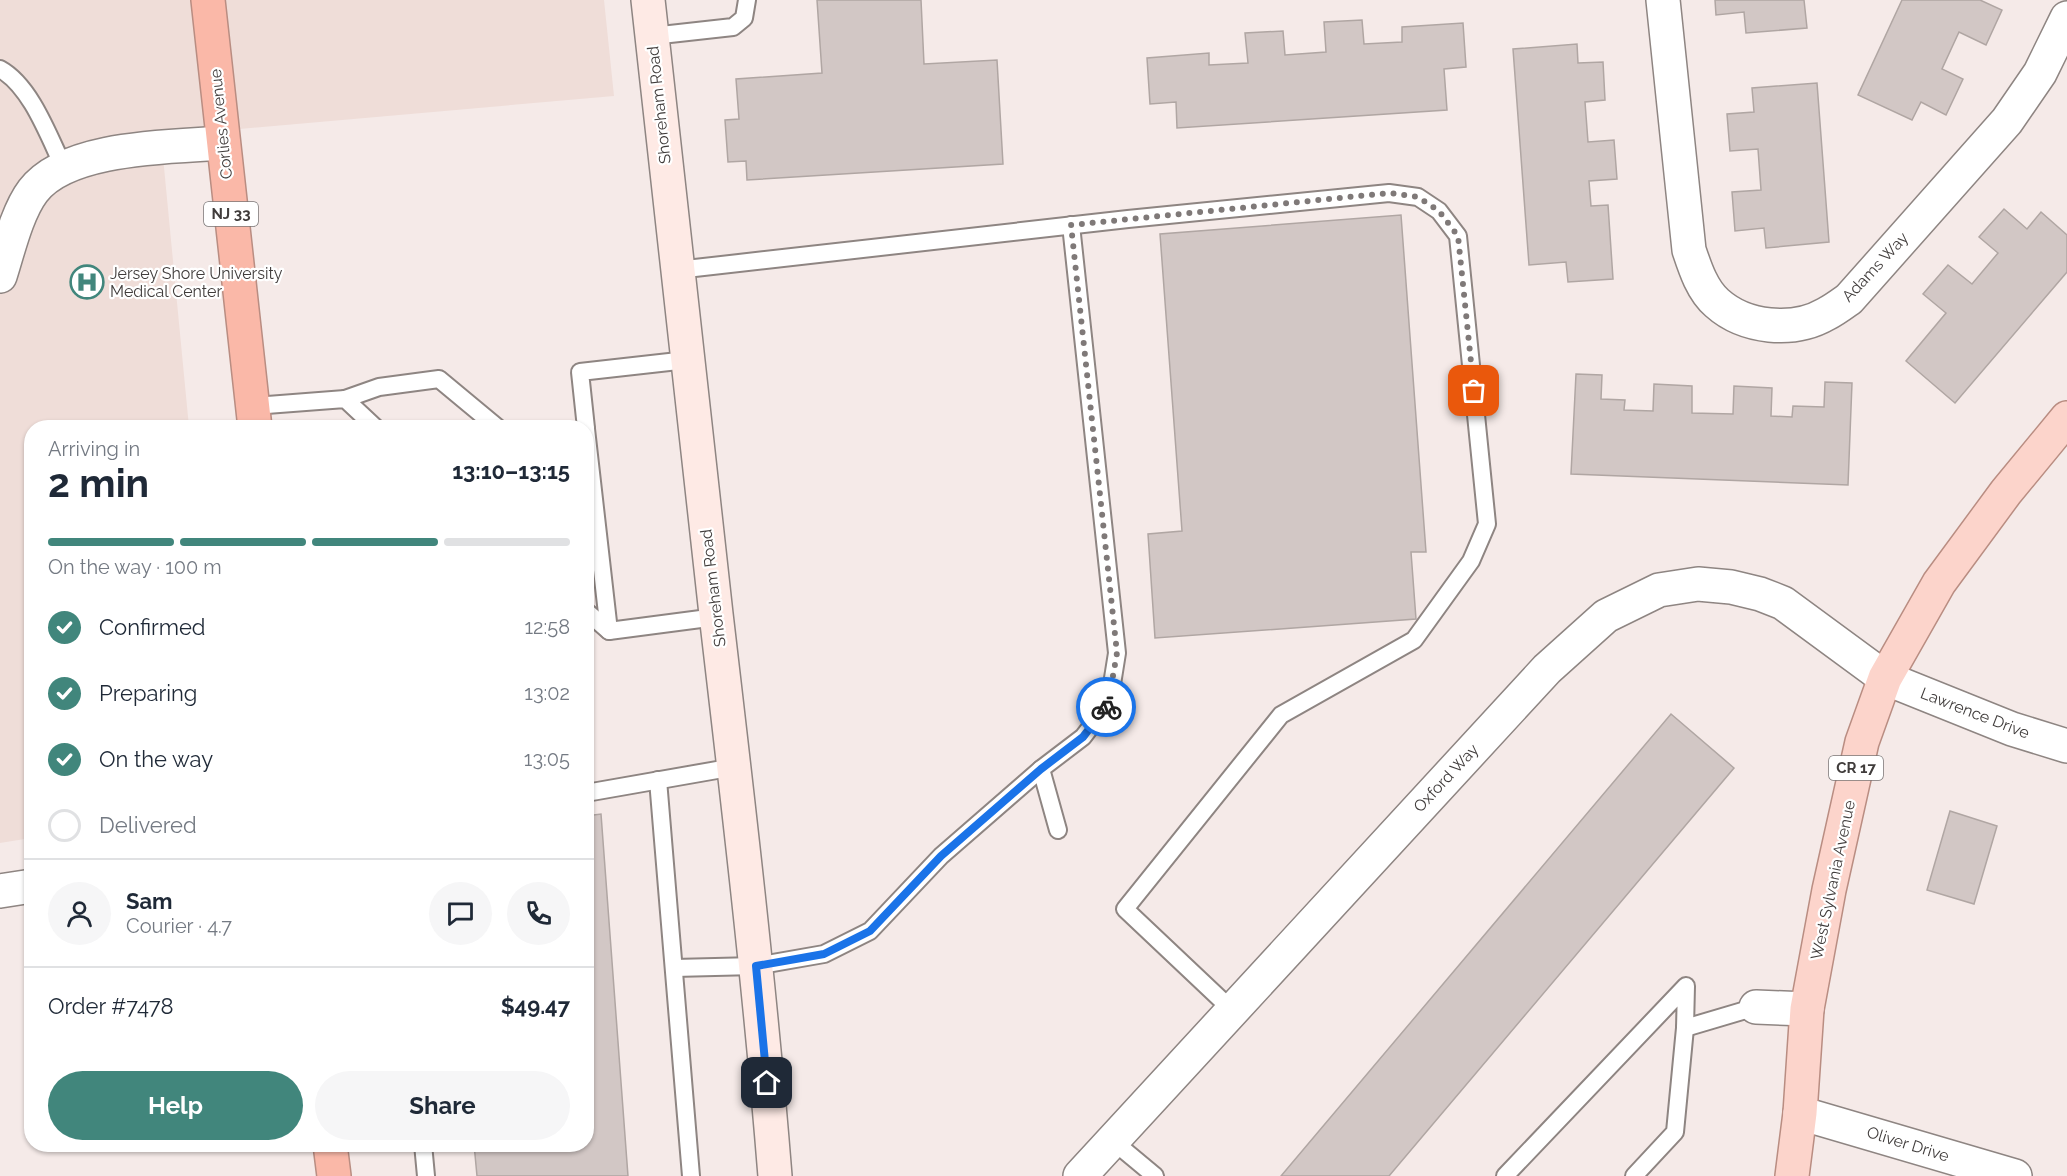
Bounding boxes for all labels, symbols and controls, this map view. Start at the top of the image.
street label: Shoreham Road [643,45,675,165]
street label: Corlies Avenue [206,68,236,180]
road number: NJ 33 [204,202,258,226]
street label: Adams Way [1838,228,1912,306]
hospital icon: Jersey Shore University Medical Center [69,264,105,300]
place label: Jersey Shore University Medical Center [110,264,283,301]
pin [1448,365,1499,416]
icon: bag [1457,374,1490,407]
text: Arriving in [48,437,140,461]
text: 13:10–13:15 [452,458,570,484]
text: 2 min [48,460,149,506]
street label: Shoreham Road [696,528,730,648]
text: On the way · 100 m [48,555,222,579]
icon: check [48,611,81,644]
text: Confirmed [99,614,206,640]
text: 12:58 [525,615,570,639]
icon: check [48,677,81,710]
courier [1076,677,1136,737]
text: Preparing [99,680,197,706]
text: 13:02 [524,681,570,705]
street label: Lawrence Drive [1918,683,2032,743]
icon: bike [1090,691,1123,724]
street label: Oxford Way [1410,740,1483,816]
icon: check [48,743,81,776]
text: On the way [99,746,213,772]
text: 13:05 [524,747,570,771]
road number: CR 17 [1829,756,1883,780]
street label: West Sylvania Avenue [1807,798,1859,962]
text: Delivered [99,812,197,838]
button: person [48,882,111,945]
button: chat [429,882,492,945]
button: phone [507,882,570,945]
text: Sam [126,888,173,914]
text: Courier · 4.7 [126,914,232,938]
text: Order #7478 [48,993,174,1019]
text: $49.47 [501,993,570,1019]
pin [741,1057,792,1108]
icon: home [750,1066,783,1099]
button: Help [48,1071,303,1140]
button: Share [315,1071,570,1140]
street label: Oliver Drive [1865,1122,1951,1166]

